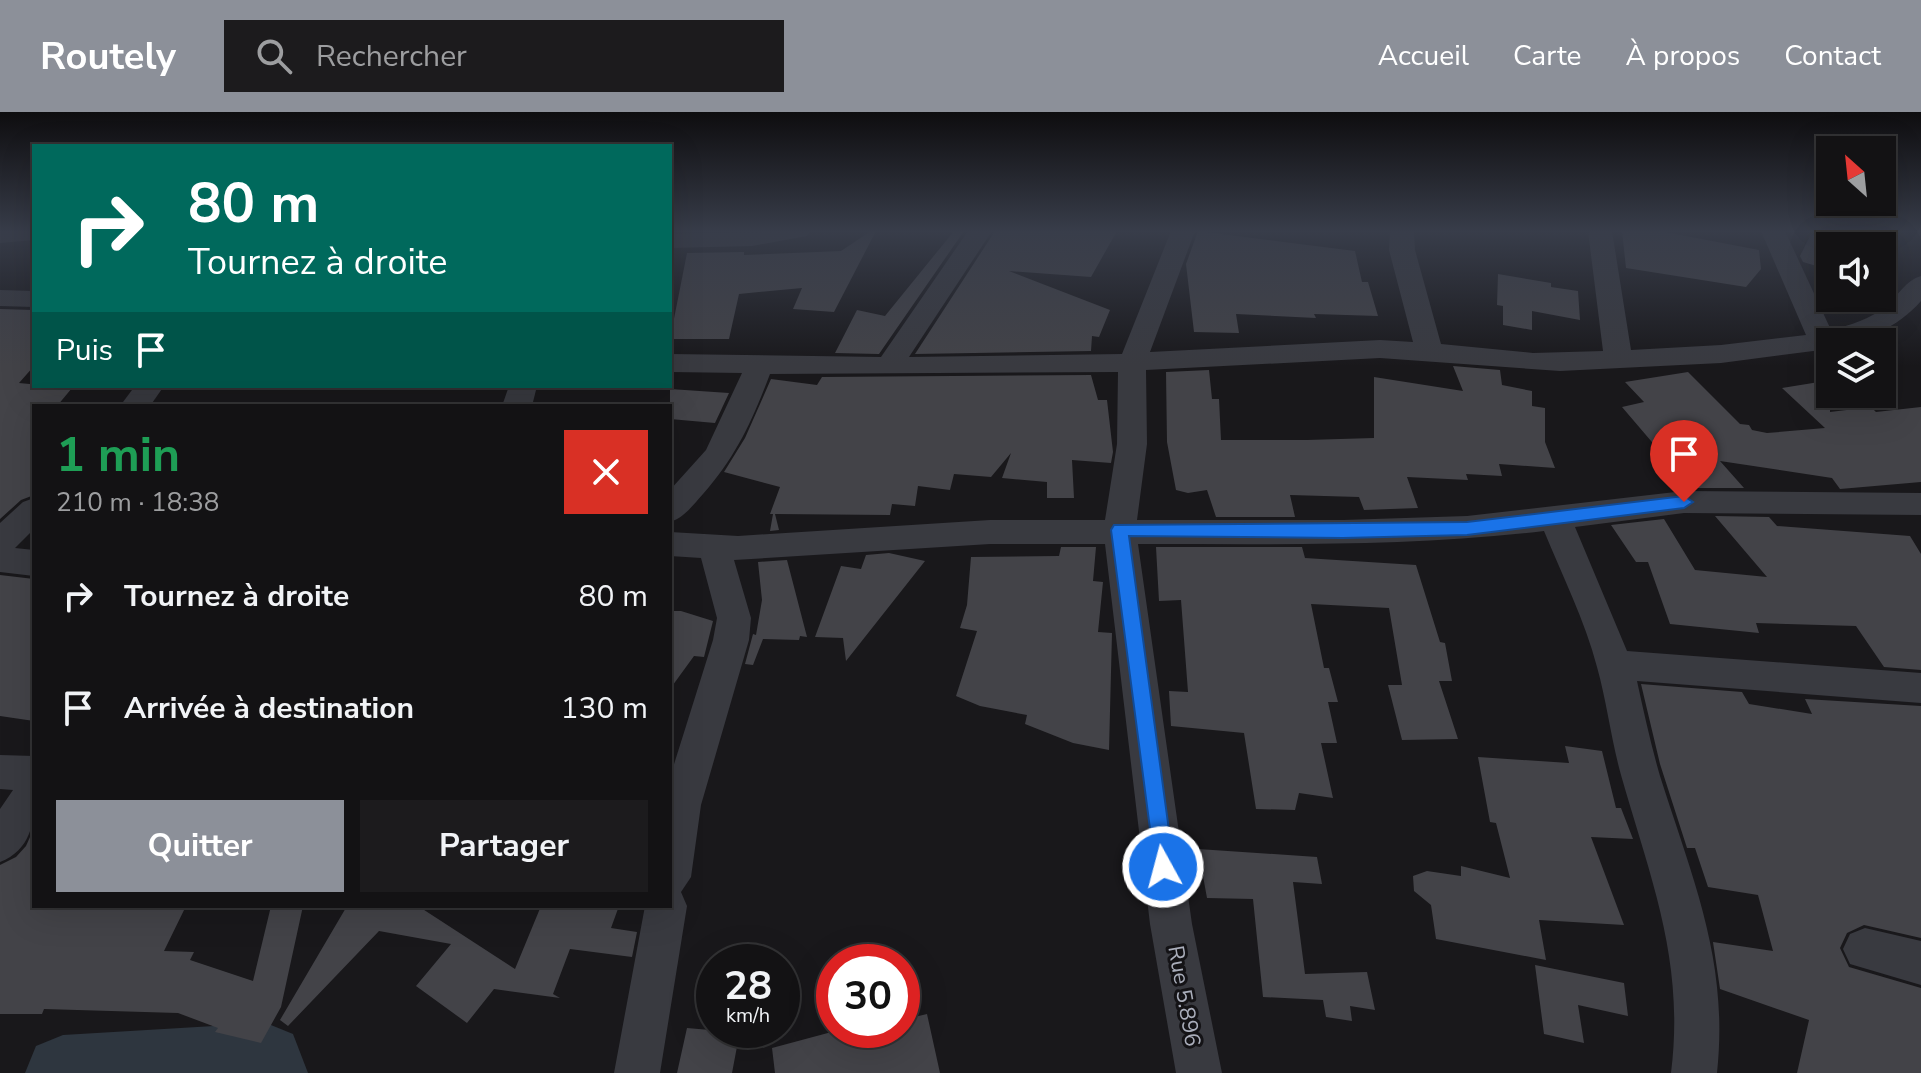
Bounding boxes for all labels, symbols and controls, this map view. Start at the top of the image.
search box [224,20,784,92]
text: Routely [40,31,176,82]
icon: search [252,34,296,78]
text: Rechercher [316,36,467,77]
text: Accueil [1378,37,1469,75]
text: Carte [1513,37,1582,75]
text: À propos [1626,37,1740,75]
text: Contact [1784,37,1881,75]
north arrow [1816,136,1896,216]
map controls [1816,136,1896,408]
text: 80 m [188,165,319,242]
icon: right [56,176,160,280]
button: sound [1816,232,1896,312]
text: Tournez à droite [188,238,447,287]
icon: arrive [129,328,173,372]
button: layers [1816,328,1896,408]
text: Puis [56,330,113,371]
pin [1650,420,1718,502]
text: 1 min [56,422,180,488]
button: close [564,430,648,514]
icon: arrive [1662,432,1706,476]
text: 210 m · 18:38 [56,485,219,520]
icon: right [56,574,100,618]
text: Tournez à droite [124,576,349,617]
text: 80 m [579,576,648,617]
icon: arrive [56,686,100,730]
text: Arrivée à destination [124,688,414,729]
text: 130 m [561,688,648,729]
button: Quitter [56,800,344,892]
button: Partager [360,800,648,892]
position arrow [1121,825,1205,909]
street label: Rue 5.896 [1160,943,1208,1049]
speed limit sign: 30 [816,944,920,1048]
text: 28 [724,959,772,1013]
text: km/h [726,1002,770,1029]

